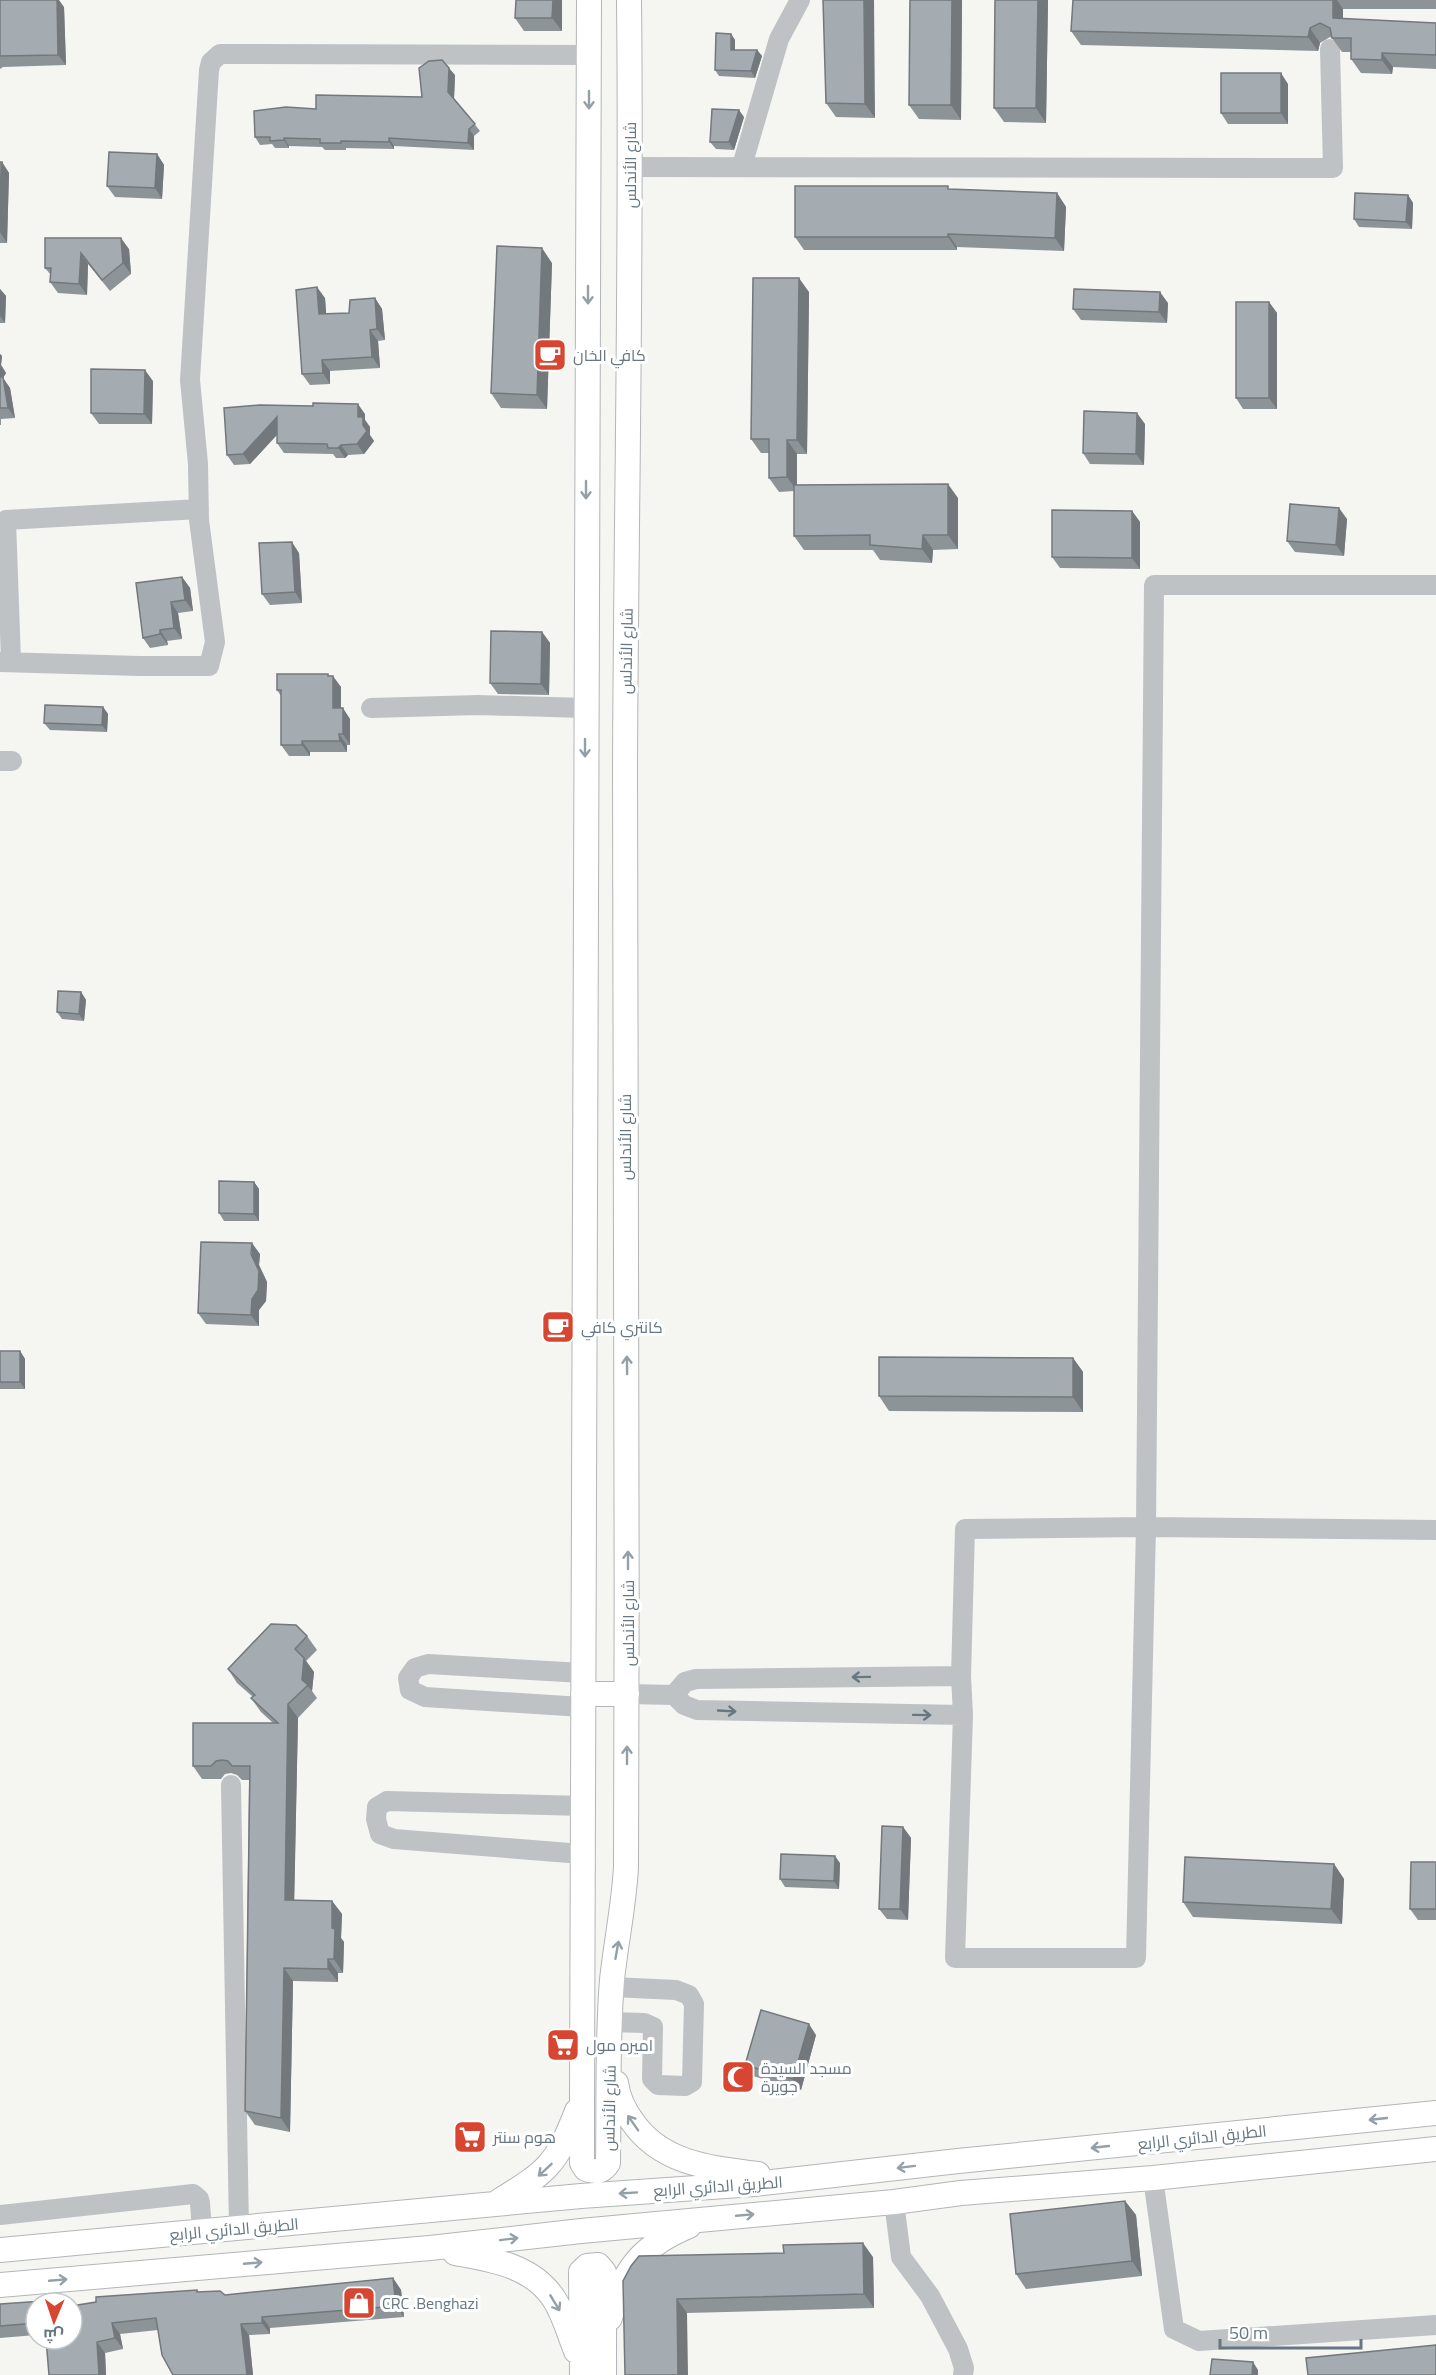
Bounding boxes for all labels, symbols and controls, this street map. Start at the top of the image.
one-way arrow [583,90,595,110]
street label: شارع الأندلس [618,122,642,208]
one-way arrow [582,285,594,305]
cafe icon: كافي الخان [532,337,568,373]
place label: كافي الخان [573,343,646,369]
one-way arrow [581,480,592,500]
street label: شارع الأندلس [613,608,639,694]
one-way arrow [579,738,591,758]
street label: شارع الأندلس [613,1094,637,1180]
cafe icon: كانتري كافي [540,1309,576,1345]
place label: كانتري كافي [581,1315,663,1341]
one-way arrow [621,1356,632,1376]
one-way arrow [622,1551,634,1571]
street label: شارع الأندلس [616,1580,640,1666]
one-way arrow [851,1672,871,1683]
one-way arrow [717,1706,737,1717]
one-way arrow [912,1709,932,1720]
one-way arrow [621,1746,633,1766]
one-way arrow [612,1940,623,1960]
supermarket icon: اميره مول [545,2027,581,2063]
place label: اميره مول [586,2033,653,2057]
place label: مسجد السيدة جويرة [761,2056,852,2098]
mosque icon: مسجد السيدة جويرة [720,2059,756,2095]
street label: شارع الأندلس [596,2065,622,2151]
one-way arrow [1368,2114,1388,2125]
one-way arrow [627,2115,639,2131]
street label: الطريق الدائري الرابع [1136,2118,1268,2158]
supermarket icon: هوم سنتر [452,2119,488,2155]
place label: هوم سنتر [492,2125,556,2149]
one-way arrow [1091,2142,1111,2153]
one-way arrow [897,2162,917,2173]
one-way arrow [538,2163,553,2177]
street label: الطريق الدائري الرابع [653,2170,784,2204]
one-way arrow [619,2188,639,2199]
one-way arrow [735,2209,755,2220]
street label: الطريق الدائري الرابع [168,2211,300,2249]
one-way arrow [499,2233,519,2244]
one-way arrow [242,2257,262,2268]
one-way arrow [48,2274,68,2285]
shop icon: CRC .Benghazi [341,2285,377,2321]
north arrow [24,2291,84,2351]
place label: CRC .Benghazi [382,2291,478,2315]
one-way arrow [549,2294,561,2311]
scale bar [1220,2312,1361,2350]
text: 50 m [1229,2319,1268,2346]
text: ش [43,2324,64,2348]

